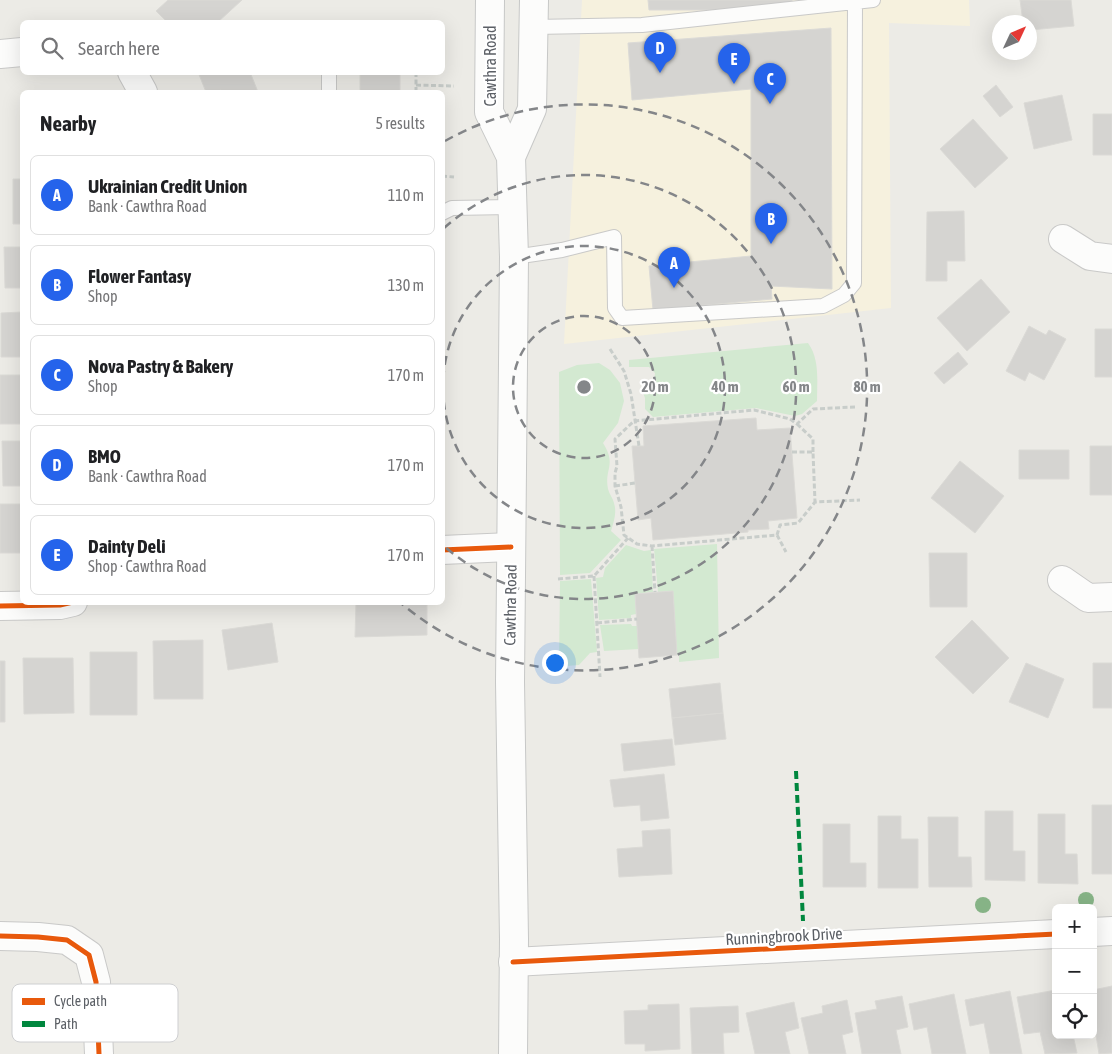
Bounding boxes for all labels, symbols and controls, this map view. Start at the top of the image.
north arrow [992,15,1037,60]
search box [20,20,445,75]
street label: Cawthra Road [481,25,499,107]
pin: D [644,32,676,73]
icon: search [38,34,66,62]
text: Search here [78,37,160,59]
pin: E [718,43,750,84]
pin: C [754,63,786,104]
text: Nearby [40,111,96,135]
text: 5 results [375,114,425,132]
text: Ukrainian Credit Union [88,175,247,197]
text: A [53,186,61,204]
text: 110 m [388,186,424,204]
text: Bank · Cawthra Road [88,197,207,215]
pin: B [755,203,787,244]
pin: A [658,247,690,288]
text: Flower Fantasy [88,265,191,287]
text: B [53,276,61,294]
text: 130 m [388,276,424,294]
text: Shop [88,287,118,305]
text: Nova Pastry & Bakery [88,355,233,377]
text: C [53,366,61,384]
text: 170 m [388,366,424,384]
text: Shop [88,377,118,395]
centre of rings [575,378,593,396]
text: 20 m [642,378,669,395]
text: 40 m [711,378,739,395]
text: 60 m [783,378,810,395]
text: 80 m [854,378,881,395]
text: BMO [88,445,121,467]
text: D [53,456,61,474]
text: 170 m [388,456,424,474]
text: Bank · Cawthra Road [88,467,207,485]
text: Dainty Deli [88,535,166,557]
text: E [54,546,60,564]
text: 170 m [388,546,424,564]
text: Shop · Cawthra Road [88,557,207,575]
street label: Cawthra Road [500,564,520,646]
your location [542,650,568,676]
map controls [1052,904,1097,1039]
button: + [1052,904,1097,949]
street label: Runningbrook Drive [725,924,843,949]
button: − [1052,949,1097,994]
legend [12,984,178,1042]
text: Cycle path [54,993,107,1009]
button: locate [1052,994,1097,1039]
text: Path [54,1016,78,1032]

